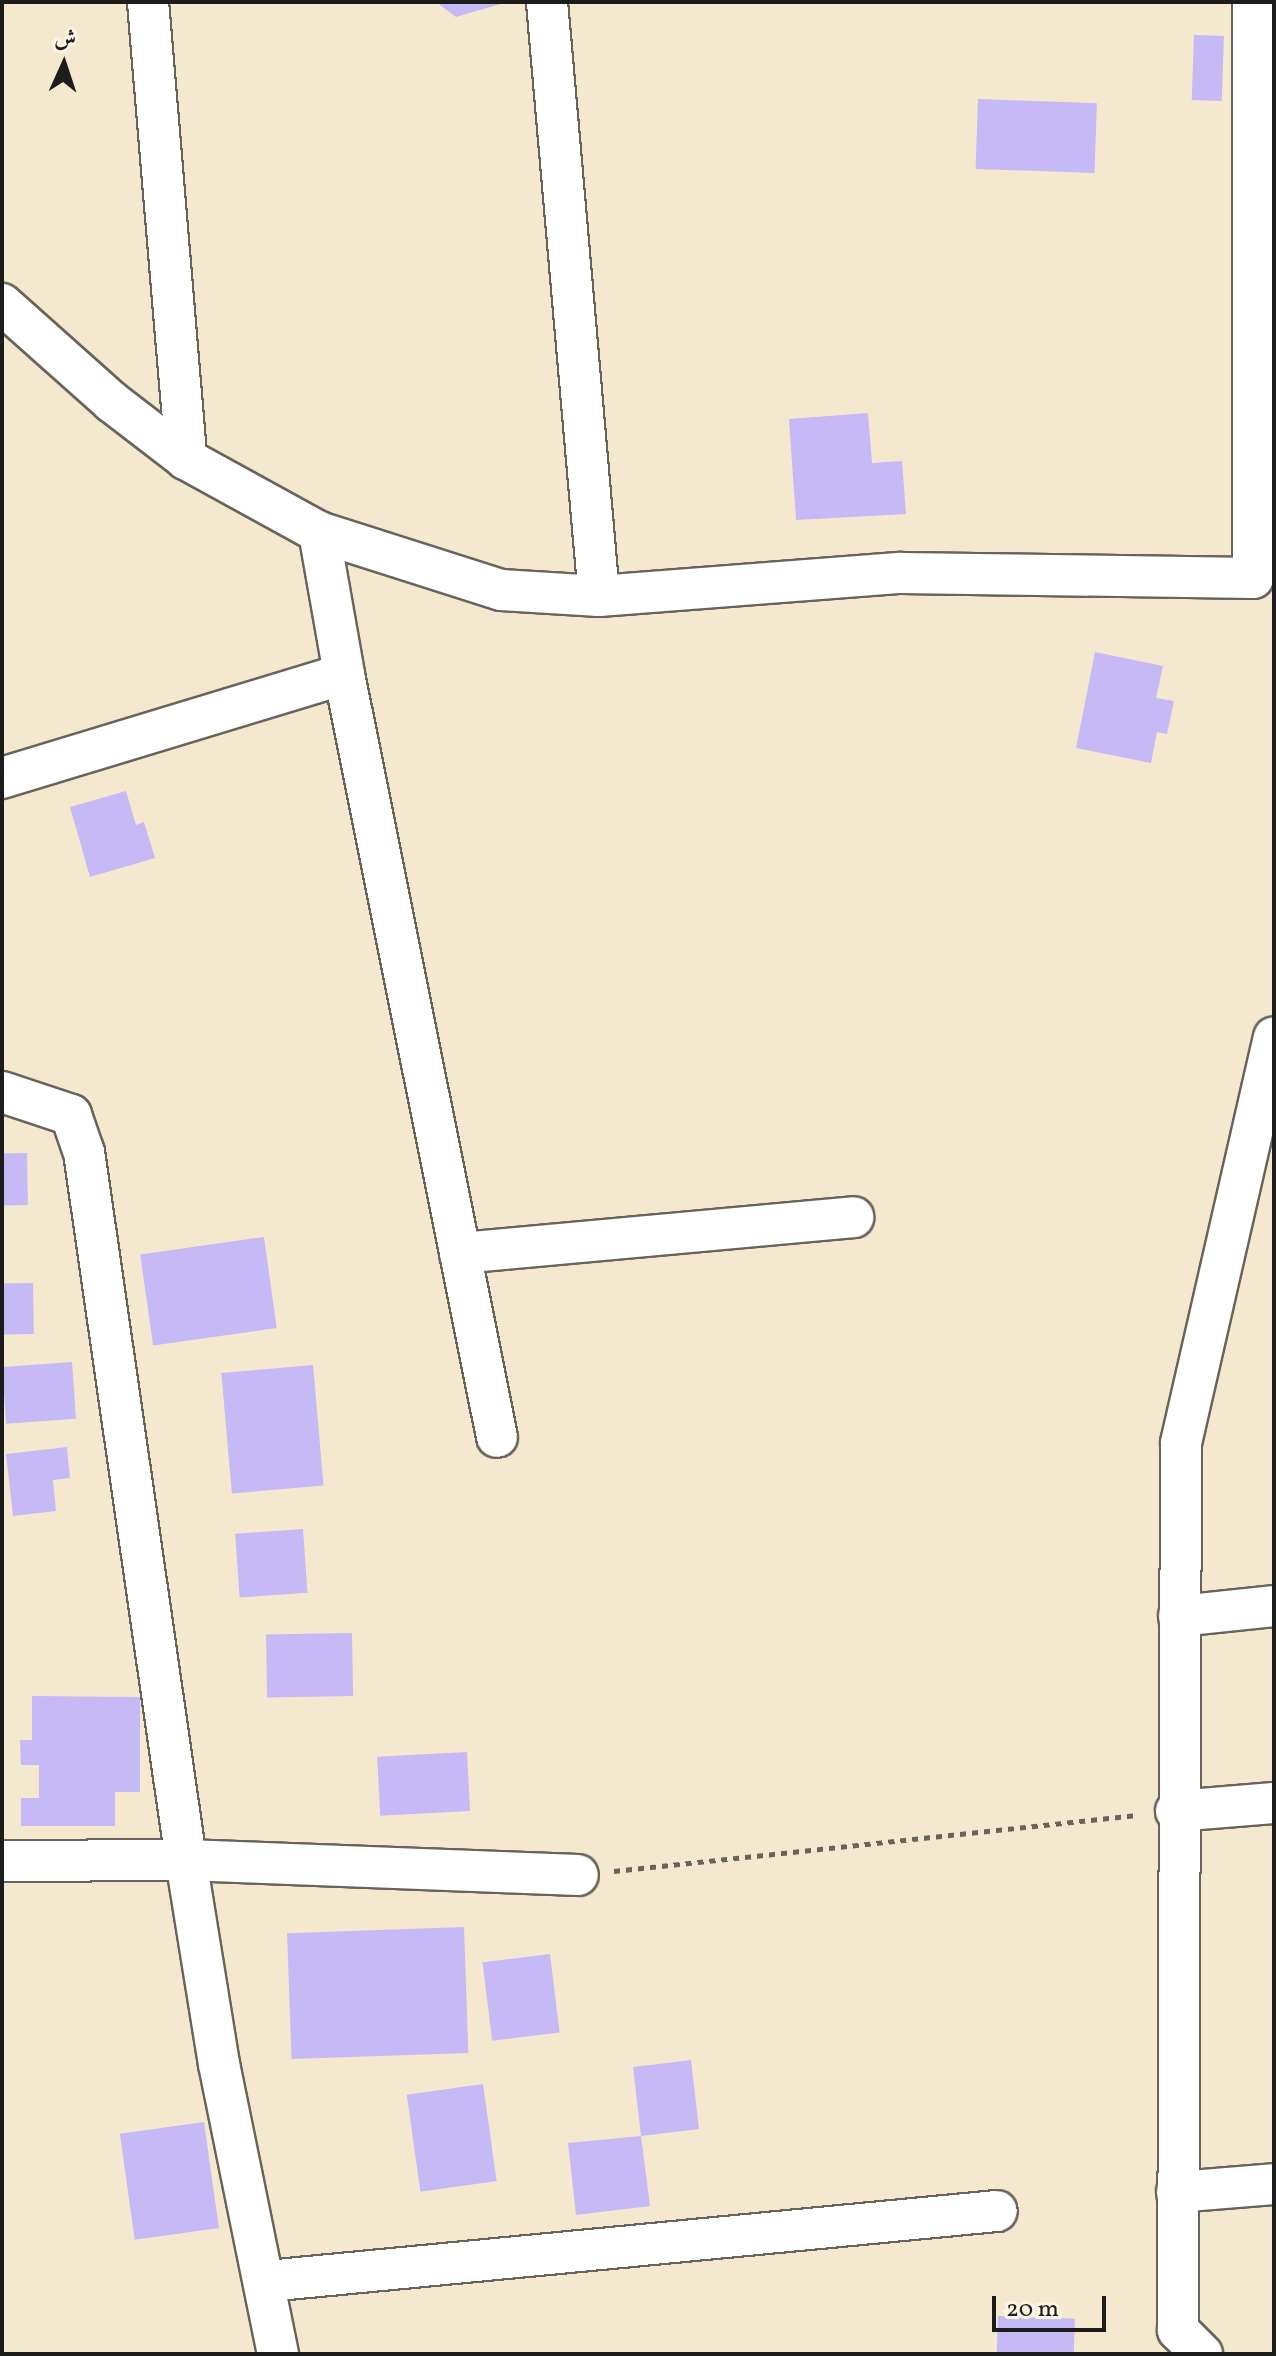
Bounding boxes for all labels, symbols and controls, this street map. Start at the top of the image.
text: ش [54,23,77,56]
north arrow [24,24,104,104]
scale bar [996,2280,1110,2330]
text: 20 m [1006,2293,1059,2327]

